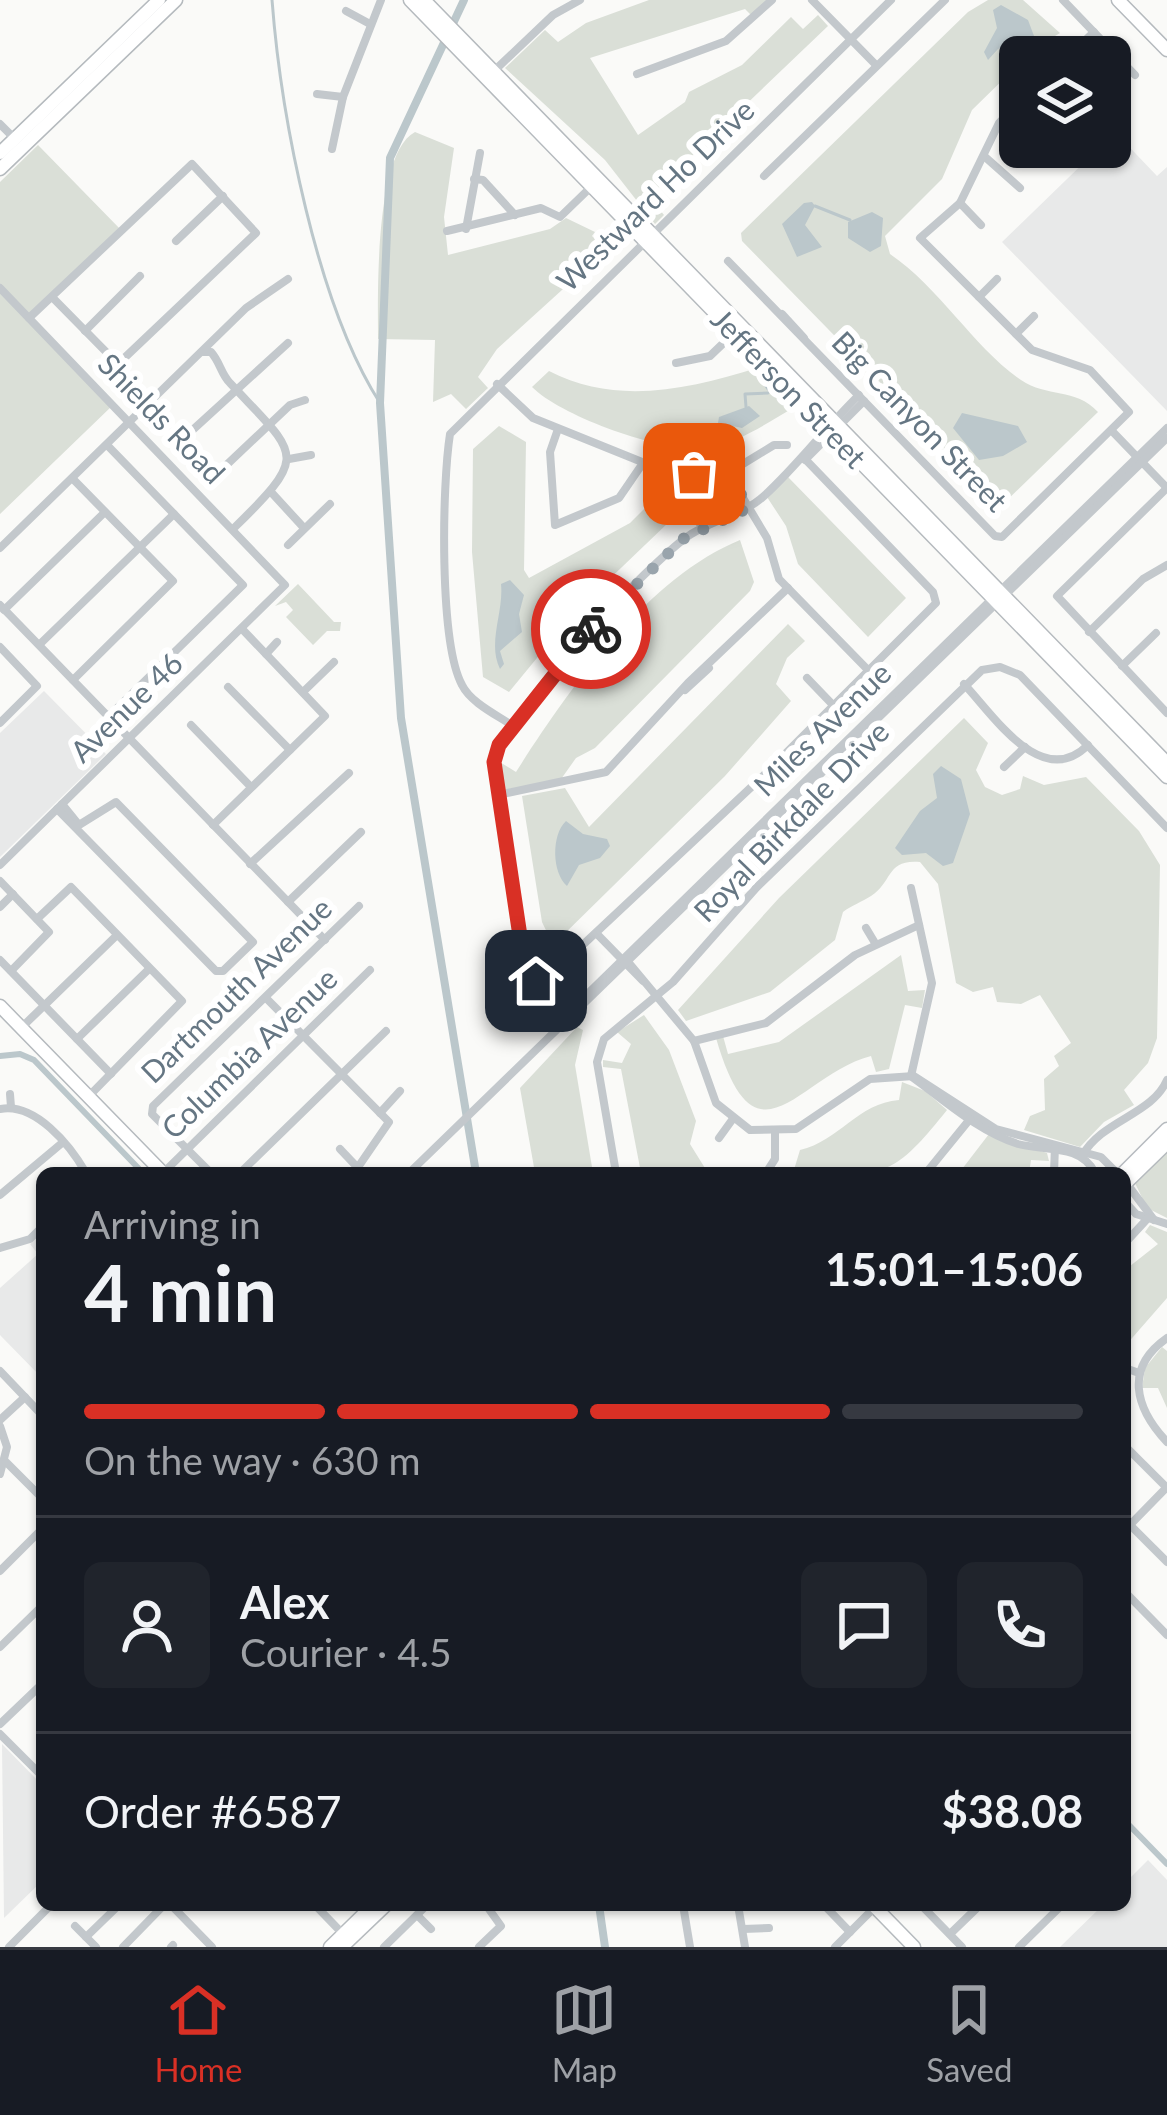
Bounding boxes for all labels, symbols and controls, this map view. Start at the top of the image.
map controls [999,36,1131,168]
button: layers [999,36,1131,168]
street label: Westward Ho Drive [548,91,761,298]
street label: Jefferson Street [704,301,875,475]
street label: Big Canyon Street [825,323,1016,518]
street label: Shields Road [92,345,233,490]
pin [643,423,745,525]
icon: bag [661,441,727,507]
courier [531,569,651,689]
icon: bike [558,596,624,662]
street label: Avenue 46 [62,644,189,769]
street label: Miles Avenue [746,654,898,803]
street label: Royal Birkdale Drive [686,713,895,928]
street label: Dartmouth Avenue [133,889,338,1090]
pin [485,930,587,1032]
icon: home [503,948,569,1014]
street label: Columbia Avenue [153,960,344,1145]
text: Arriving in [84,1201,261,1247]
text: 15:01–15:06 [825,1242,1083,1296]
text: 4 min [84,1245,277,1339]
text: On the way · 630 m [84,1437,421,1483]
button: person [84,1562,210,1688]
button: chat [801,1562,927,1688]
button: phone [957,1562,1083,1688]
text: Alex [240,1575,330,1629]
text: Courier · 4.5 [240,1629,452,1675]
text: Order #6587 [84,1784,342,1838]
text: $38.08 [942,1784,1083,1838]
tab: Home [154,1977,242,2089]
tab: Map [551,1977,617,2089]
tab: Saved [926,1977,1013,2089]

